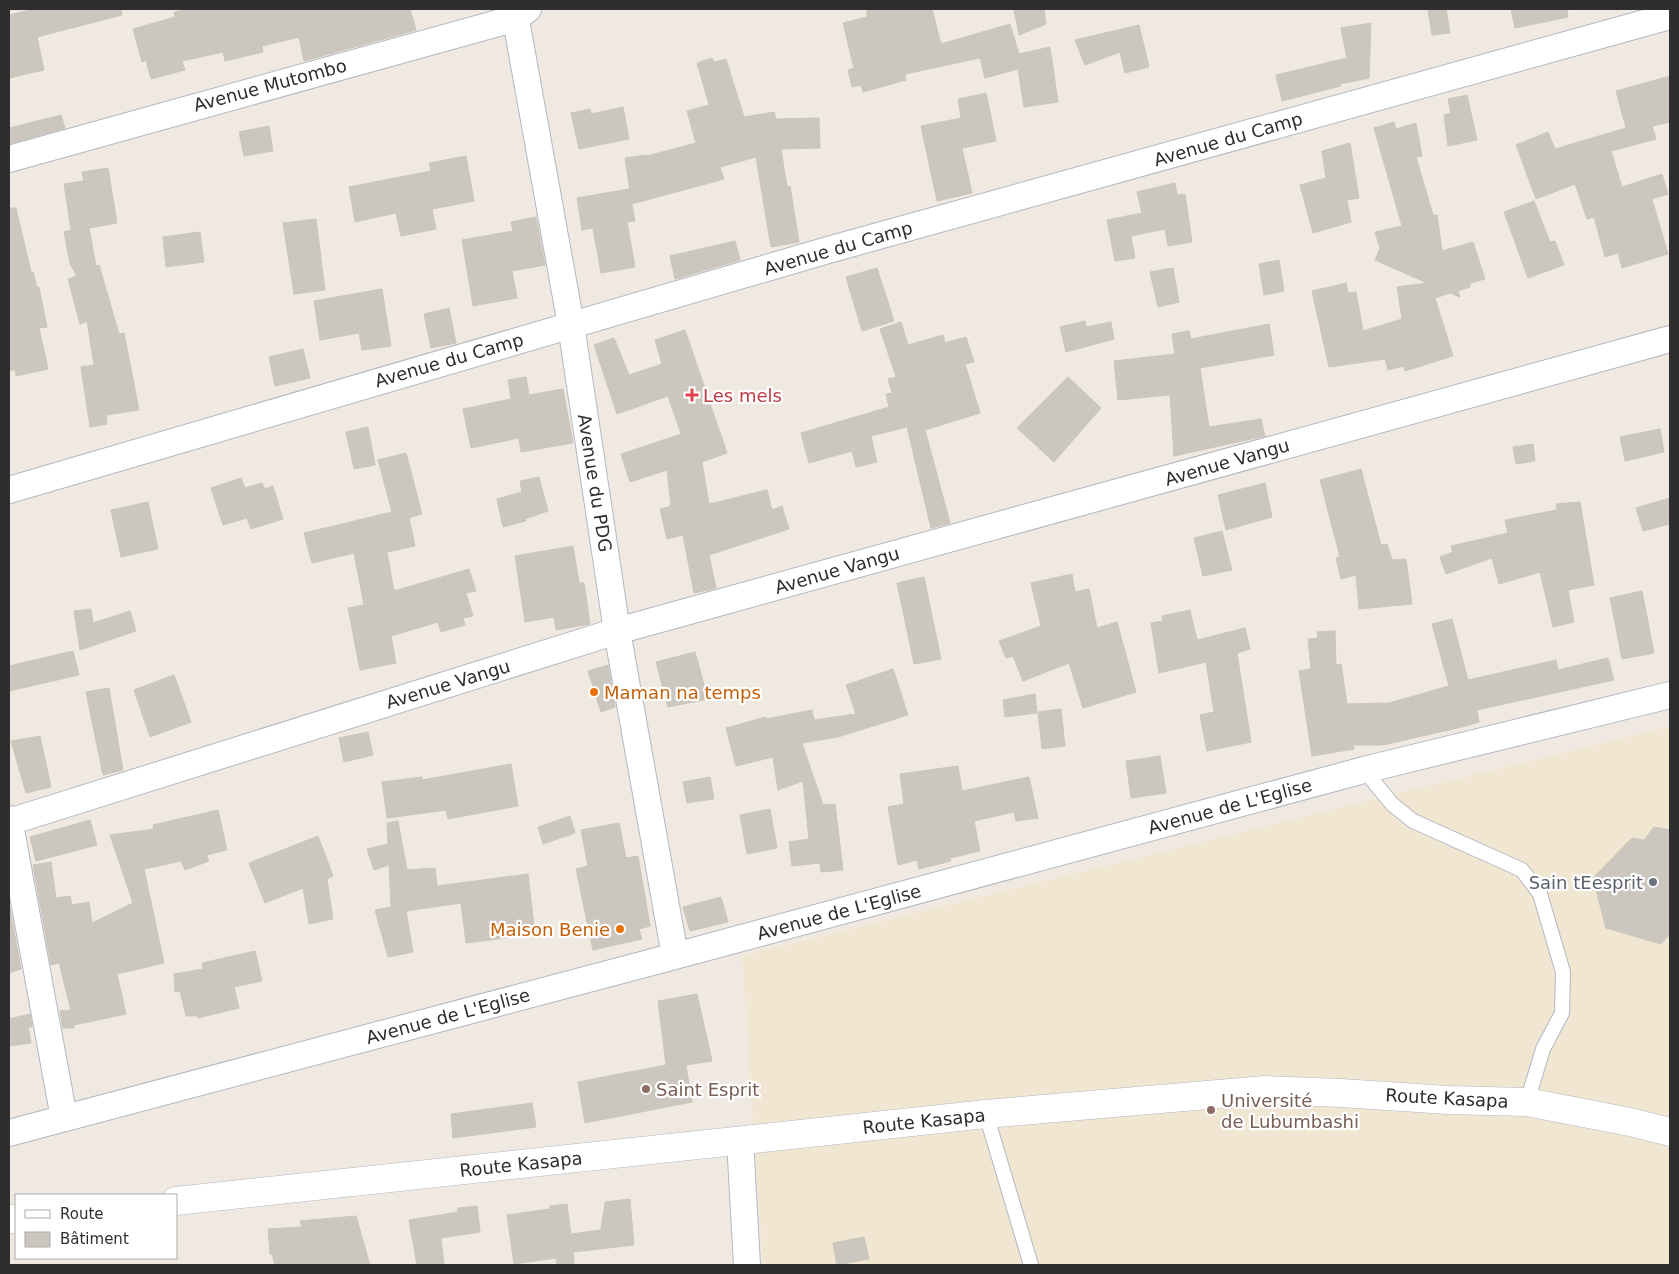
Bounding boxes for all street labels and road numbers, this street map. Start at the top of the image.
street label: Avenue Mutombo [191,54,349,116]
street label: Avenue du Camp [1151,108,1305,170]
street label: Avenue du Camp [761,217,915,279]
street label: Avenue du Camp [372,329,526,391]
street label: Avenue du PDG [574,412,616,554]
street label: Avenue Vangu [1162,434,1292,490]
street label: Avenue Vangu [772,542,902,598]
street label: Avenue Vangu [383,655,513,713]
street label: Avenue de L'Eglise [1146,774,1314,838]
street label: Avenue de L'Eglise [755,880,923,944]
street label: Avenue de L'Eglise [364,984,532,1048]
street label: Route Kasapa [1385,1084,1509,1112]
street label: Route Kasapa [862,1104,986,1138]
street label: Route Kasapa [459,1147,583,1181]

